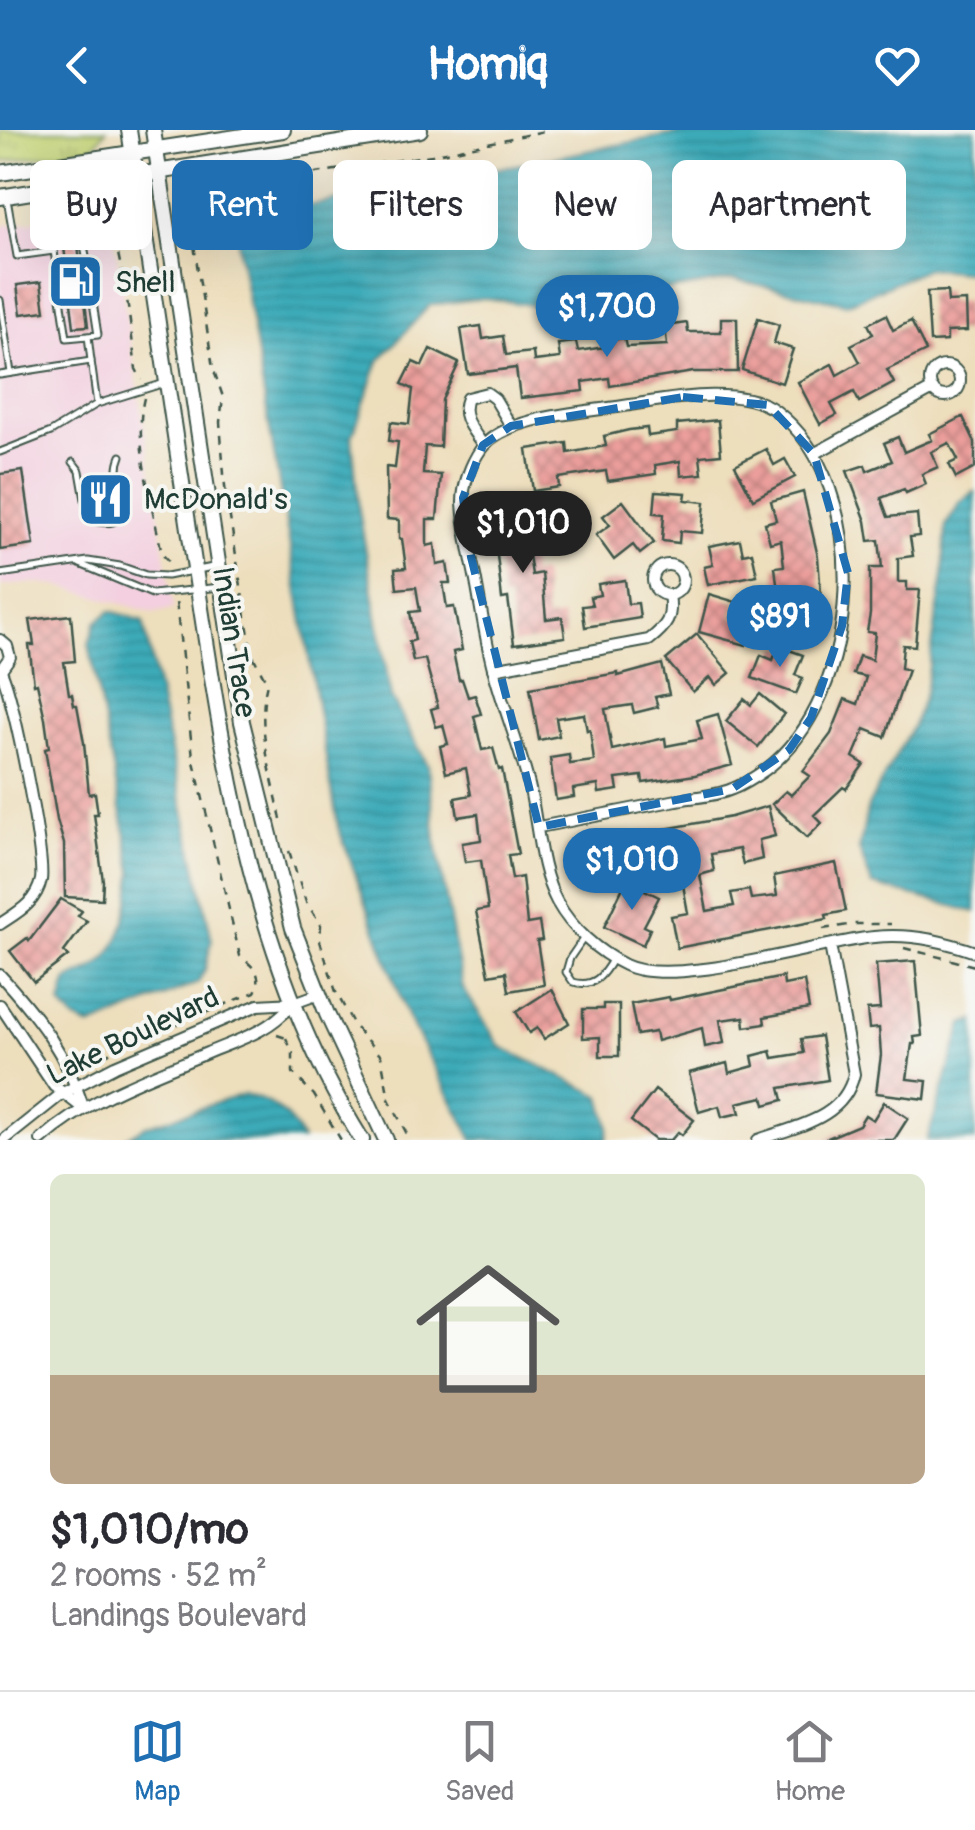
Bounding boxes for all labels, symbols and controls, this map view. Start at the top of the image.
text: Homiq [427,37,548,93]
icon: back [50,38,105,93]
icon: heart [870,38,925,93]
chip: Buy [30,160,152,250]
chip: Rent [172,160,313,250]
chip: Filters [333,160,498,250]
chip: New [518,160,652,250]
chip: Apartment [672,160,906,250]
fuel station icon: Shell [46,252,106,312]
place label: Shell [115,264,176,301]
pin: $1,700 [526,275,688,360]
text: $1,700 [558,287,656,327]
restaurant icon: McDonald's [75,469,135,529]
place label: McDonald's [144,481,288,518]
pin: $1,010 [442,491,604,576]
text: $1,010 [476,503,570,543]
street label: Indian Trace [204,564,264,720]
pin: $891 [721,585,839,670]
text: $891 [749,597,811,637]
pin: $1,010 [551,828,713,913]
text: $1,010 [585,840,679,880]
street label: Lake Boulevard [41,978,225,1094]
icon: home [398,1239,578,1419]
text: $1,010/mo [50,1504,249,1556]
text: 2 rooms · 52 m² [50,1556,267,1596]
text: Landings Boulevard [50,1596,307,1636]
tab: Map [130,1714,185,1809]
tab: Saved [445,1714,514,1809]
tab: Home [774,1714,845,1809]

